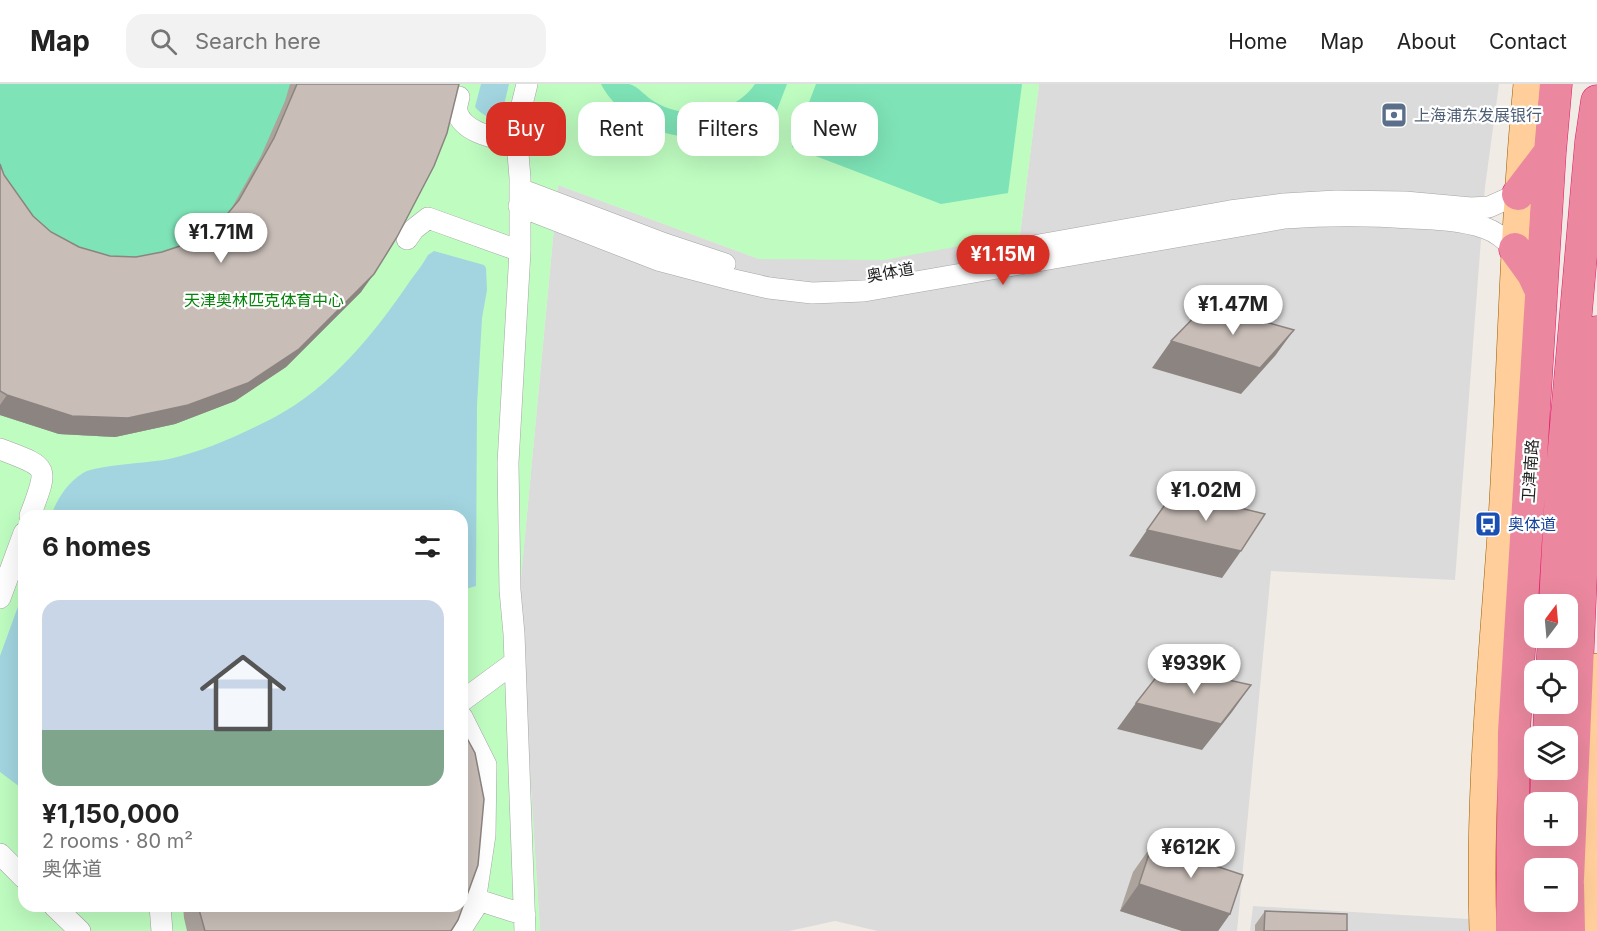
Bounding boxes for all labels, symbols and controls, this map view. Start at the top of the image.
search box [126,14,546,68]
text: Map [30,24,90,58]
icon: search [147,25,180,58]
text: Search here [195,28,321,54]
text: Home [1228,29,1287,54]
text: Map [1320,29,1364,54]
text: About [1397,29,1456,54]
text: Contact [1489,29,1567,54]
bank icon: 上海浦东发展银行 [1379,100,1409,130]
chip: Buy [486,102,566,156]
chip: Rent [578,102,665,156]
chip: Filters [677,102,779,156]
chip: New [791,102,878,156]
place label: 上海浦东发展银行 [1414,105,1542,125]
pin: ¥1.71M [172,213,270,264]
text: ¥1.71M [188,220,254,244]
pin: ¥1.15M [954,235,1052,286]
text: ¥1.15M [971,242,1035,266]
street label: 奥体道 [865,258,915,286]
pin: ¥1.47M [1184,285,1282,336]
park label: 天津奥林匹克体育中心 [184,290,344,310]
text: ¥1.47M [1198,292,1268,316]
street label: 卫津南路 [1518,438,1542,504]
pin: ¥1.02M [1157,471,1255,522]
text: ¥1.02M [1171,478,1241,502]
bus stop icon: 奥体道 [1473,509,1503,539]
place label: 奥体道 [1508,514,1556,534]
icon: filters [411,530,444,563]
text: 6 homes [42,531,151,562]
north arrow [1524,594,1578,648]
map controls [1524,594,1578,912]
icon: home [189,639,297,747]
pin: ¥939K [1152,644,1236,695]
text: ¥939K [1162,651,1226,675]
button: locate [1524,660,1578,714]
button: layers [1524,726,1578,780]
button: + [1524,792,1578,846]
text: ¥1,150,000 [42,798,180,829]
pin: ¥612K [1149,828,1233,879]
text: 2 rooms · 80 m² [42,829,193,853]
text: ¥612K [1161,835,1221,859]
text: 奥体道 [42,857,102,881]
button: − [1524,858,1578,912]

